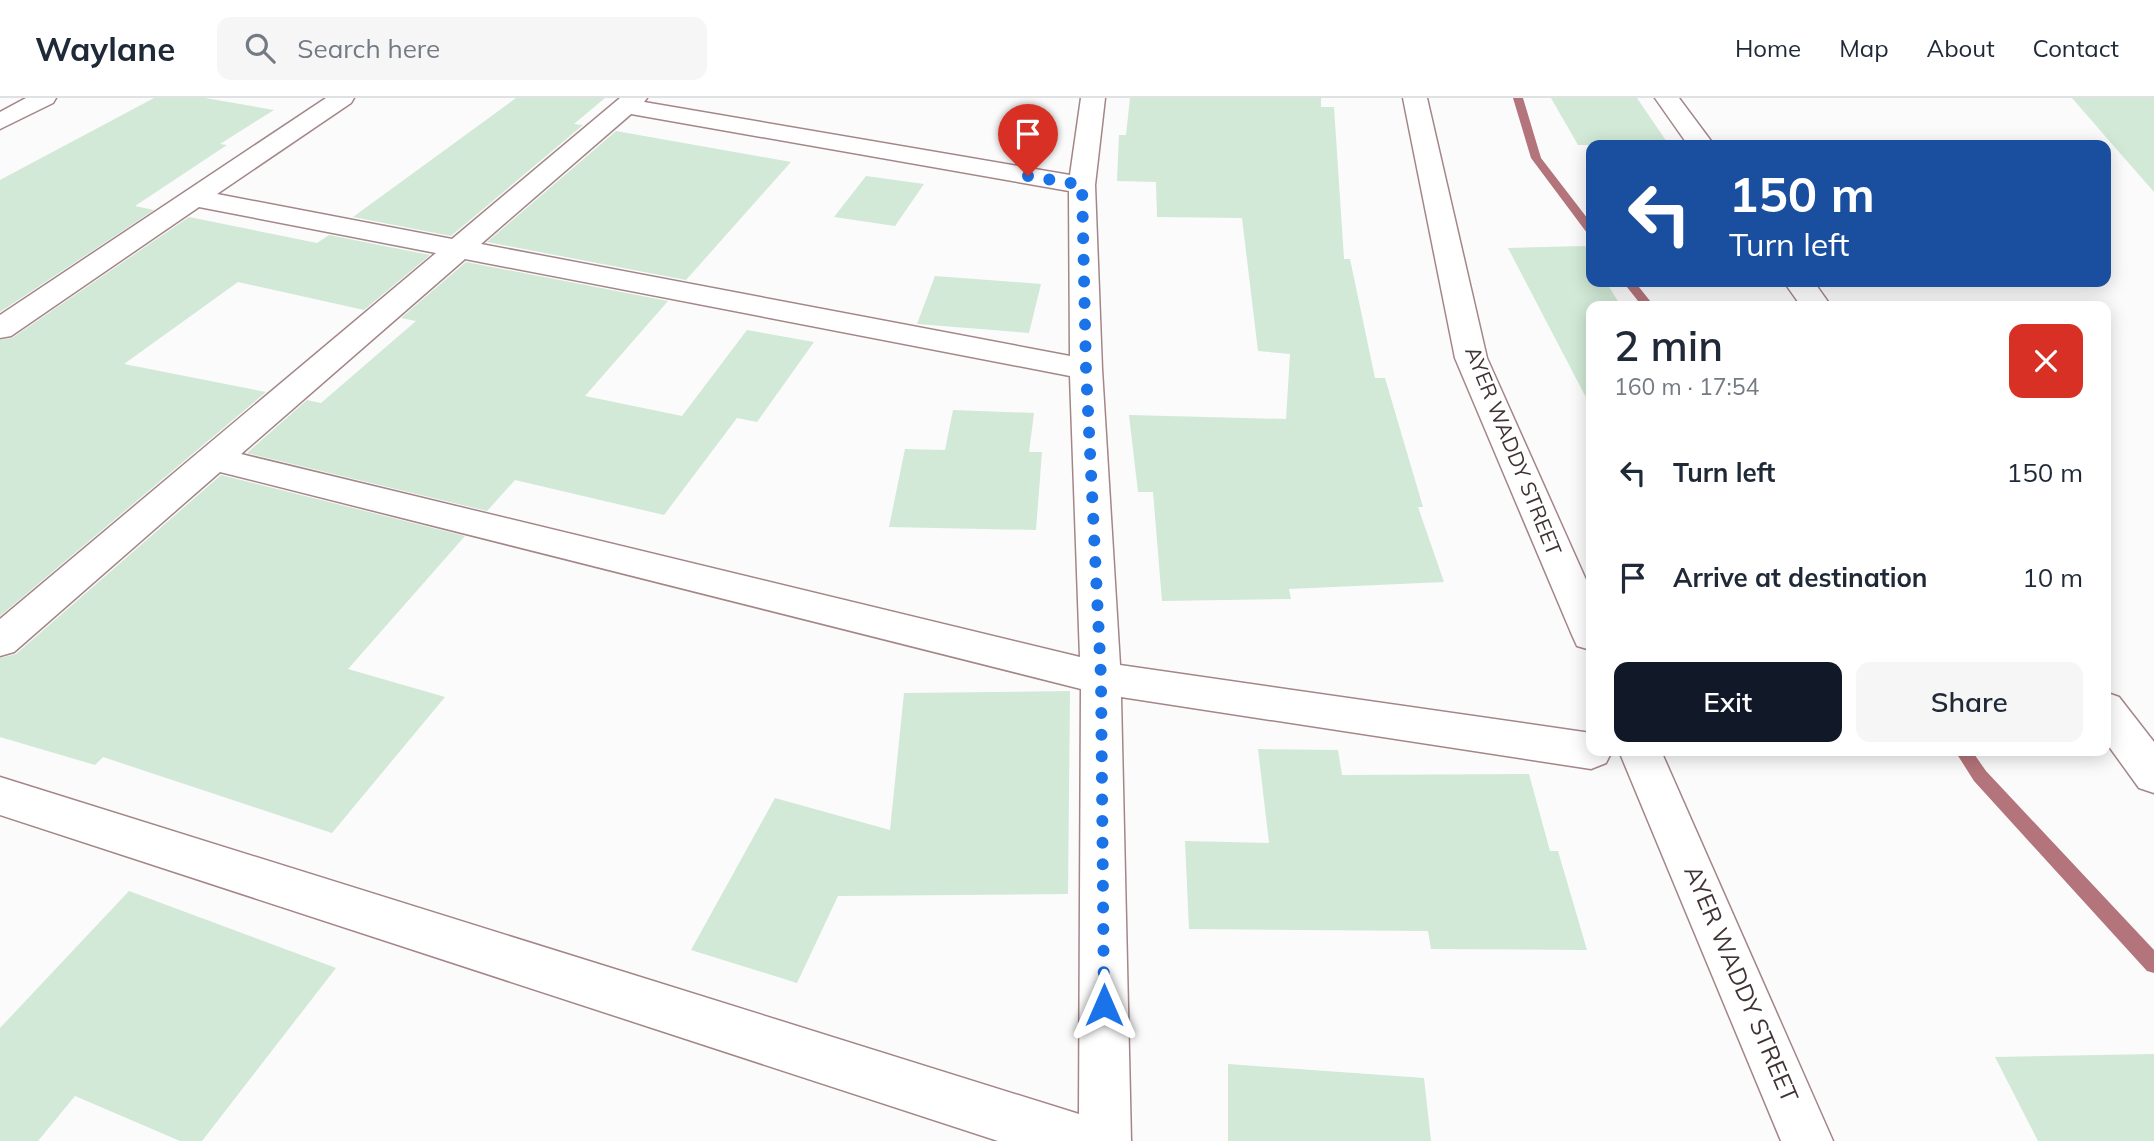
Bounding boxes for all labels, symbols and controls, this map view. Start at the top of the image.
search box [217,17,707,80]
text: Waylane [35,28,175,69]
icon: search [241,29,279,67]
text: Search here [297,32,440,65]
text: Home [1735,33,1801,63]
text: Map [1839,33,1889,63]
text: About [1927,33,1995,63]
text: Contact [2033,33,2119,63]
pin [998,104,1058,176]
icon: arrive [1009,115,1047,153]
text: 150 m [1729,163,1875,224]
icon: left [1614,168,1705,259]
text: Turn left [1729,224,1849,264]
text: 2 min [1614,319,1723,372]
button: close [2009,324,2083,398]
street label: AYER WADDY STREET [1460,342,1568,559]
text: 160 m · 17:54 [1614,372,1759,401]
icon: left [1614,454,1652,492]
text: Turn left [1673,456,1775,489]
text: 150 m [2007,456,2083,489]
icon: arrive [1614,559,1652,597]
text: Arrive at destination [1673,561,1928,594]
text: 10 m [2022,561,2083,594]
button: Exit [1614,662,1842,742]
button: Share [1856,662,2083,742]
street label: AYER WADDY STREET [1678,861,1806,1107]
position arrow [1067,968,1141,1042]

